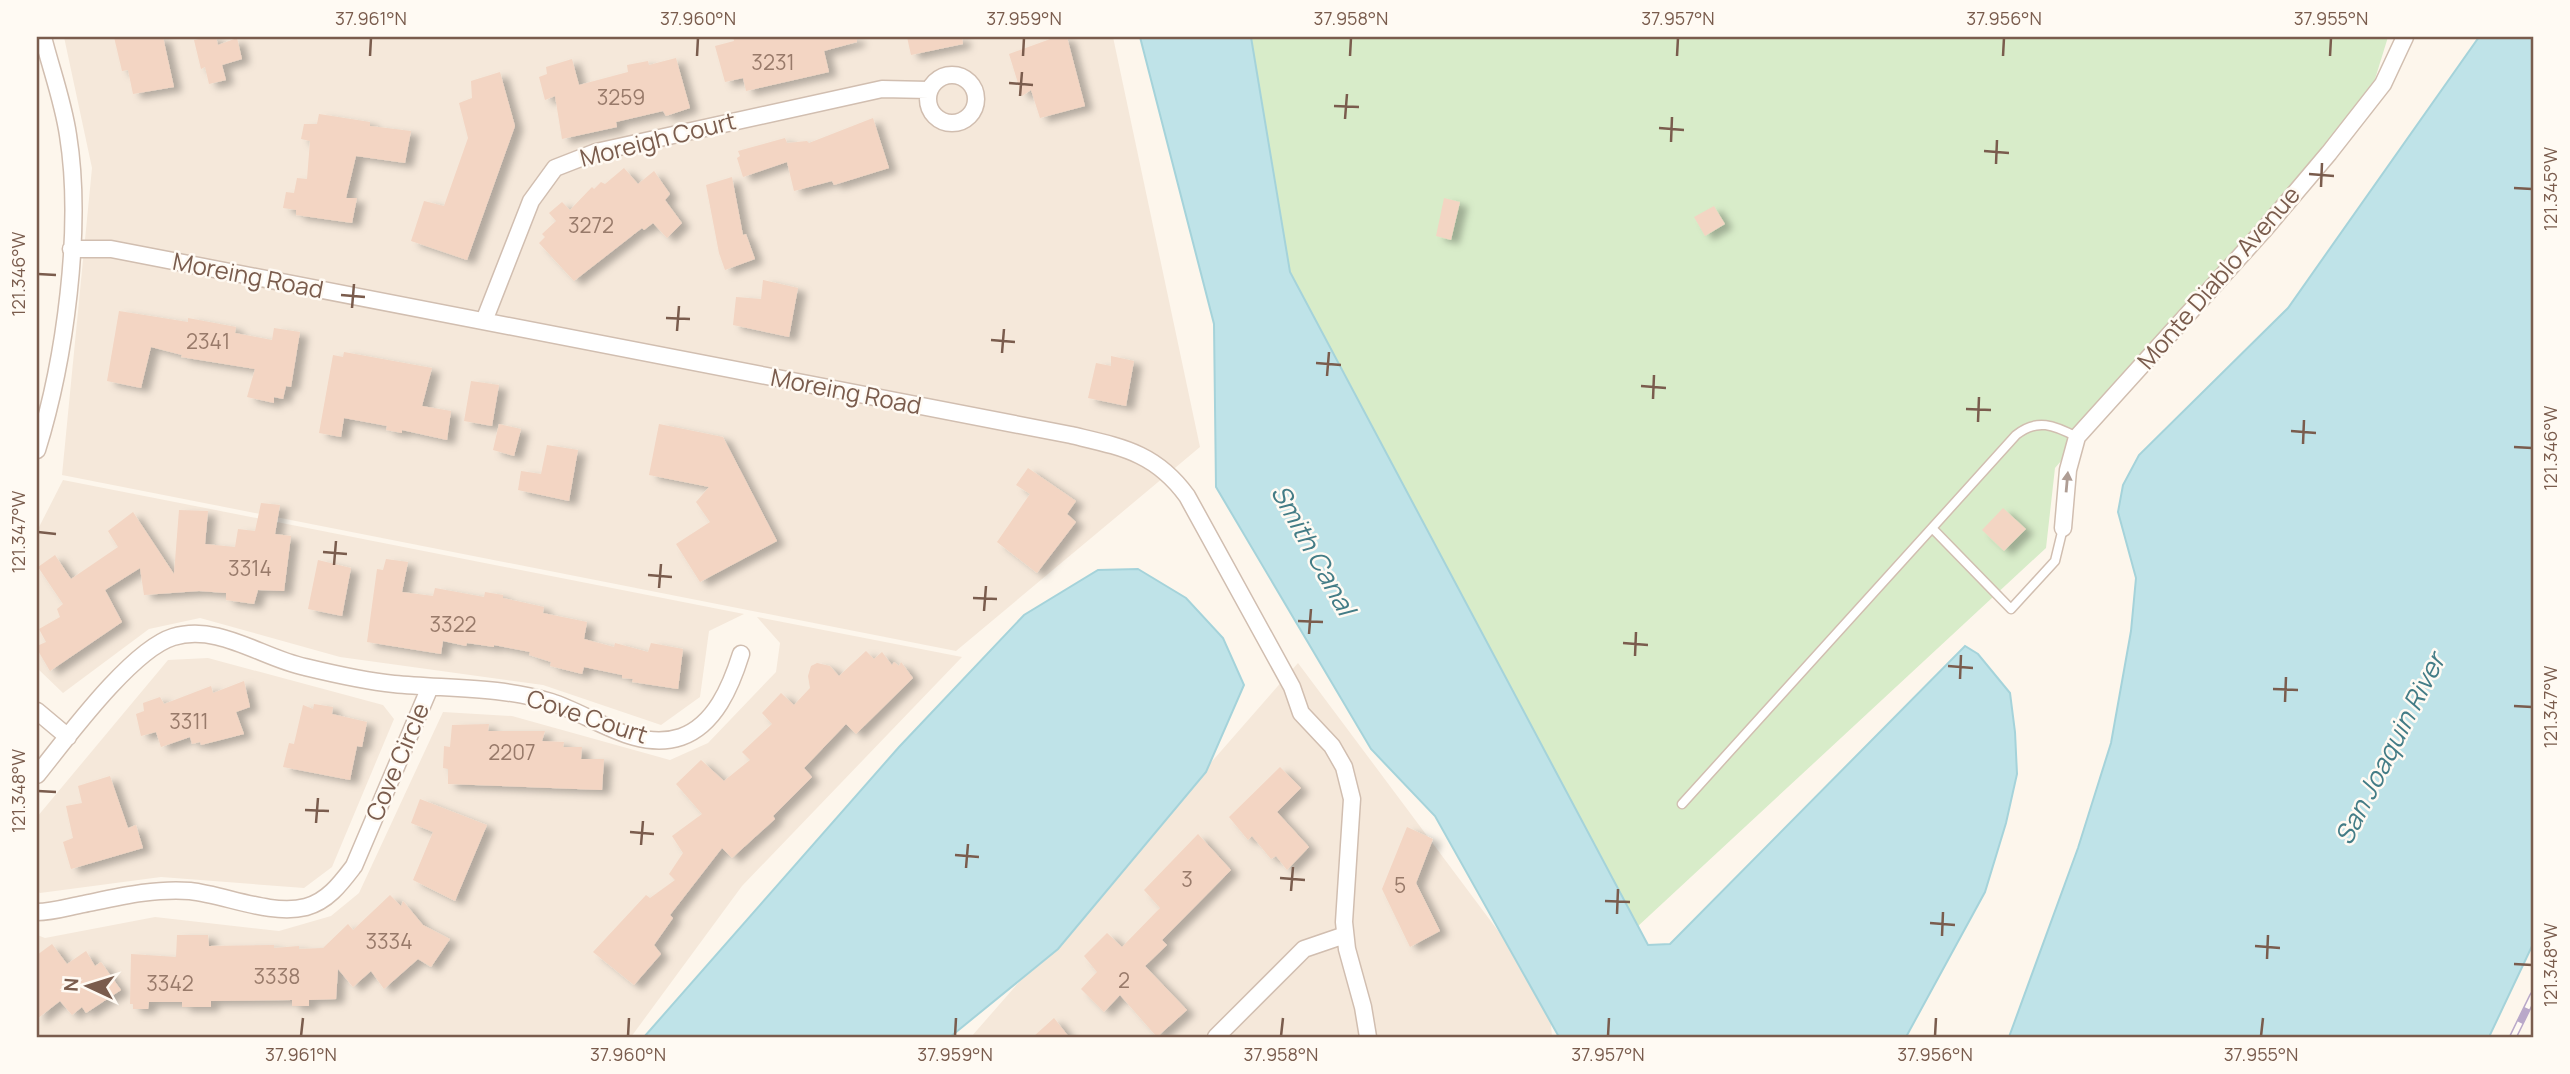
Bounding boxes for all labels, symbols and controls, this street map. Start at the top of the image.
text: 37.961°N [335,6,407,30]
text: 37.960°N [660,6,736,30]
text: 37.959°N [986,6,1062,30]
text: 37.958°N [1314,6,1388,30]
text: 37.957°N [1641,6,1715,30]
text: 37.956°N [1966,6,2042,30]
text: 37.955°N [2294,6,2368,30]
house number: 3231 [751,48,795,76]
house number: 3259 [597,83,645,111]
street label: Moreigh Court [576,103,739,174]
text: 121.345°W [2538,147,2562,231]
street label: Monte Diablo Avenue [2129,178,2307,376]
house number: 3272 [568,211,614,239]
text: 121.346°W [6,231,30,316]
street label: Moreing Road [170,244,326,305]
house number: 2341 [186,327,230,355]
street label: Moreing Road [768,360,924,421]
text: 121.346°W [2538,405,2562,490]
one-way arrow [2062,470,2073,492]
water label: Smith Canal [1263,478,1366,624]
text: 121.347°W [6,490,30,573]
house number: 3314 [228,554,272,582]
house number: 3322 [429,610,477,638]
water label: San Joaquin River [2325,643,2455,850]
text: 121.347°W [2538,665,2562,748]
street label: Cove Court [523,681,652,751]
street label: Cove Circle [357,697,436,825]
house number: 3311 [169,707,209,735]
house number: 2207 [488,738,536,766]
text: 121.348°W [6,749,30,833]
house number: 3 [1181,865,1193,893]
house number: 5 [1394,871,1406,899]
text: 121.348°W [2538,923,2562,1007]
house number: 3334 [365,927,413,955]
north arrow [52,951,122,1021]
house number: 3338 [253,962,301,990]
house number: 2 [1118,966,1130,994]
house number: 3342 [146,969,194,997]
text: N [58,977,84,993]
text: 37.961°N [265,1042,337,1066]
text: 37.960°N [590,1042,666,1066]
text: 37.959°N [917,1042,993,1066]
text: 37.958°N [1244,1042,1318,1066]
text: 37.957°N [1571,1042,1645,1066]
text: 37.956°N [1897,1042,1973,1066]
text: 37.955°N [2224,1042,2298,1066]

